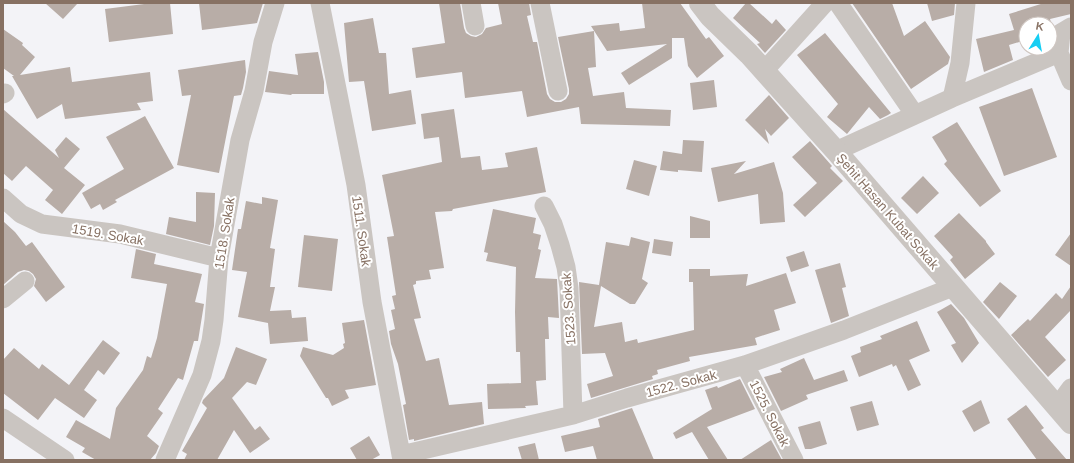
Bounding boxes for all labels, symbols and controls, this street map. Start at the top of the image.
north arrow [1018,16,1058,56]
text: K [1035,20,1045,33]
street label: Şehit Hasan Kubat Sokak [833,151,942,273]
street label: 1511. Sokak [349,195,374,268]
street label: 1518. Sokak [211,196,238,270]
street label: 1519. Sokak [71,221,145,248]
street label: 1523. Sokak [558,272,579,346]
street label: 1522. Sokak [644,367,718,400]
street label: 1525. Sokak [746,378,793,449]

